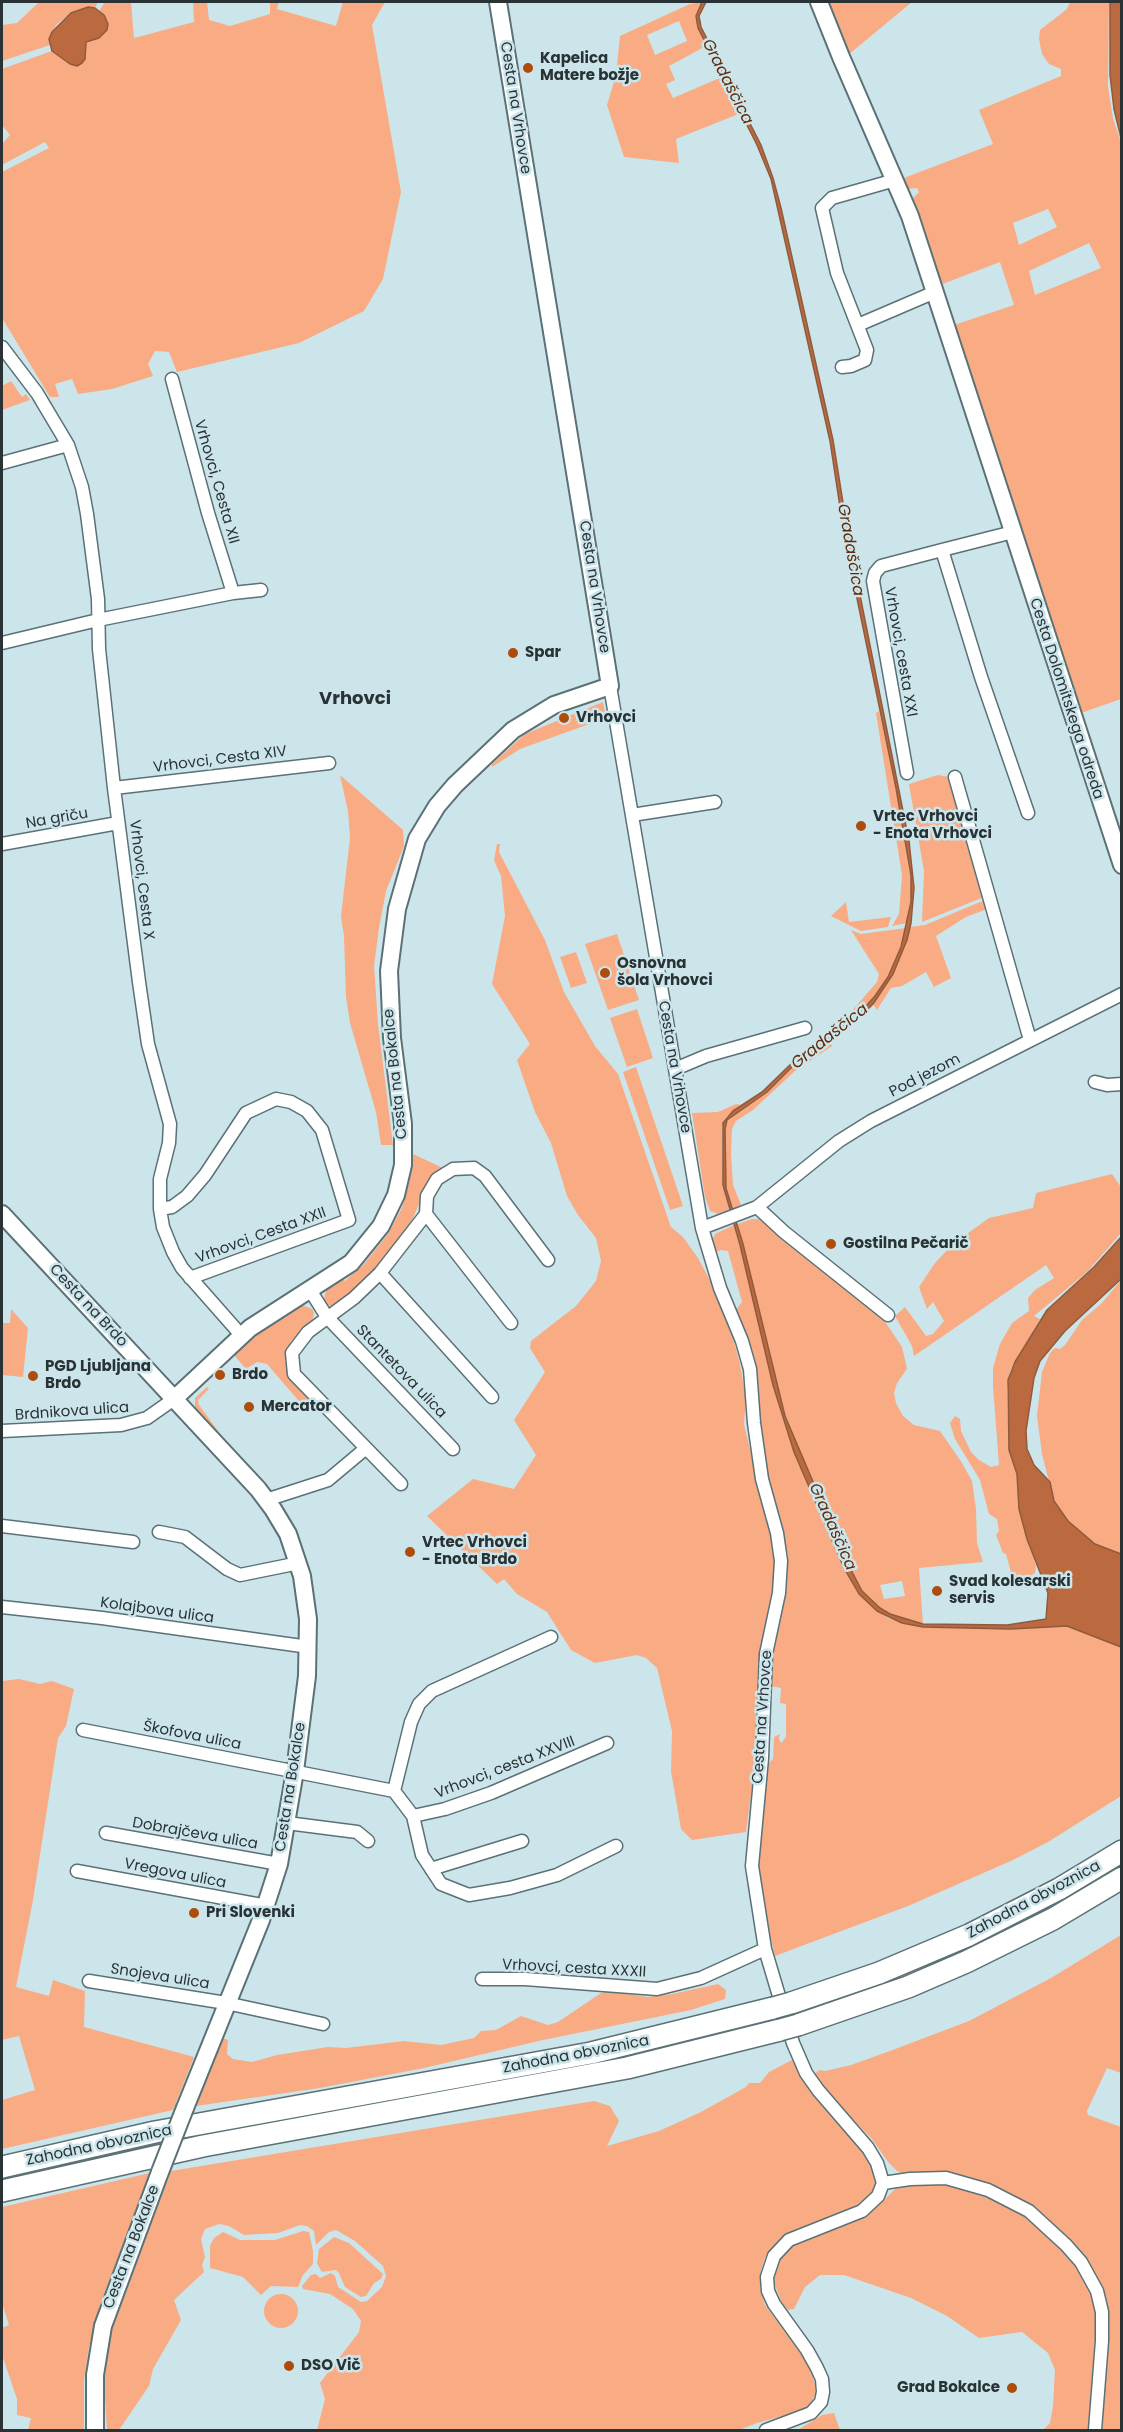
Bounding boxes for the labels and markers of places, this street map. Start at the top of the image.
place label: Kapelica Matere božje [540,50,639,85]
marker: Kapelica Matere božje [521,61,535,75]
place label: Spar [525,644,561,662]
marker: Spar [506,646,520,660]
place label: Vrhovci [576,709,636,727]
marker: Vrhovci [557,711,571,725]
place label: Vrtec Vrhovci - Enota Vrhovci [873,808,992,843]
marker: Vrtec Vrhovci - Enota Vrhovci [854,819,868,833]
place label: Osnovna šola Vrhovci [617,955,713,990]
marker: Osnovna šola Vrhovci [598,966,612,980]
place label: Gostilna Pečarič [843,1235,969,1253]
marker: Gostilna Pečarič [824,1237,838,1251]
place label: PGD Ljubljana Brdo [45,1358,151,1393]
place label: Brdo [232,1366,268,1384]
marker: Brdo [213,1368,227,1382]
marker: PGD Ljubljana Brdo [26,1369,40,1383]
place label: Mercator [261,1398,332,1416]
marker: Mercator [242,1400,256,1414]
place label: Vrtec Vrhovci - Enota Brdo [422,1534,527,1569]
marker: Vrtec Vrhovci - Enota Brdo [403,1545,417,1559]
place label: Svad kolesarski servis [949,1573,1071,1608]
marker: Svad kolesarski servis [930,1584,944,1598]
place label: Pri Slovenki [206,1904,295,1922]
marker: Pri Slovenki [187,1906,201,1920]
place label: DSO Vič [301,2357,361,2375]
marker: DSO Vič [282,2359,296,2373]
place label: Grad Bokalce [897,2379,1000,2397]
marker: Grad Bokalce [1005,2381,1019,2395]

